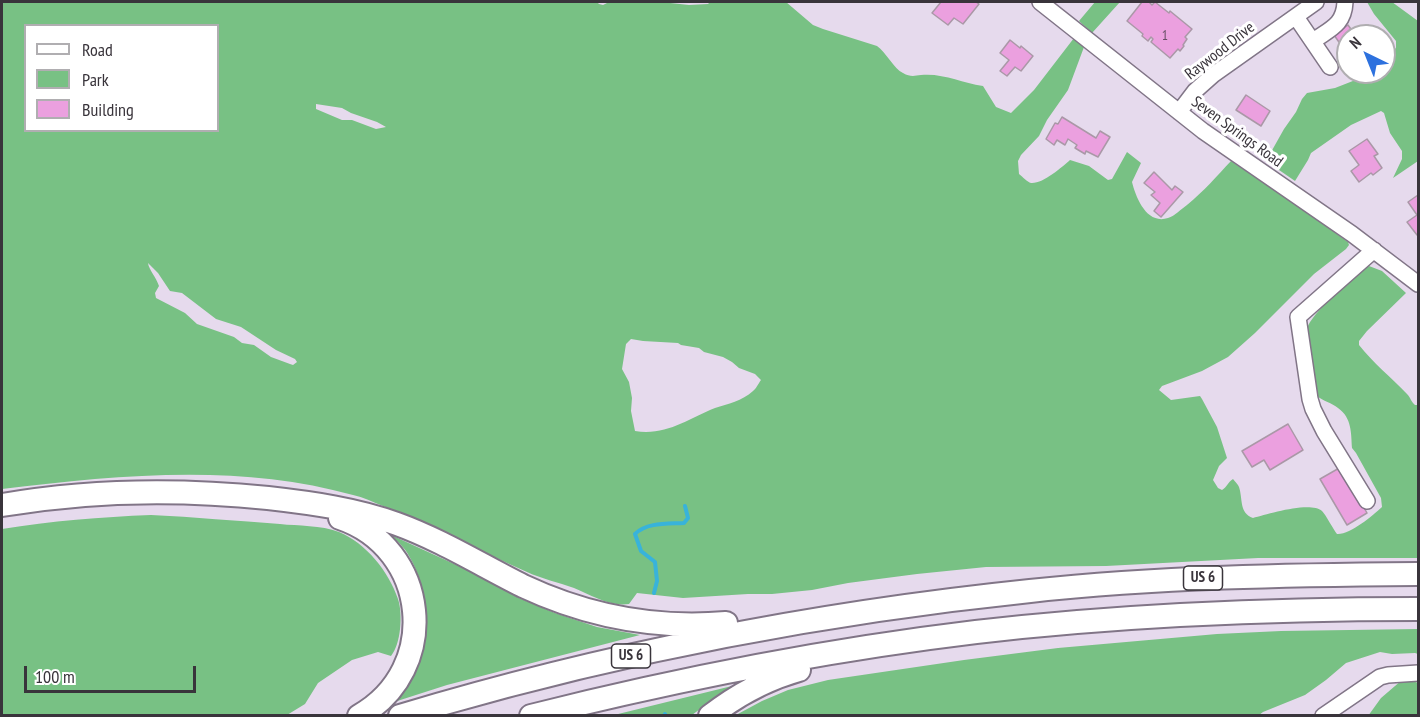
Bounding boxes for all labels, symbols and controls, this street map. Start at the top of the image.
street label: Raywood Drive [1181,18,1259,84]
legend [24,24,219,132]
north arrow [1336,24,1396,84]
house number: 1 [1162,28,1168,44]
text: N [1345,32,1365,53]
text: Road [82,38,113,61]
text: Park [82,68,109,91]
street label: Seven Springs Road [1188,92,1286,172]
text: Building [82,98,134,121]
road number: US 6 [1184,566,1222,590]
road number: US 6 [612,644,650,668]
scale bar [27,654,200,692]
text: 100 m [35,665,75,688]

